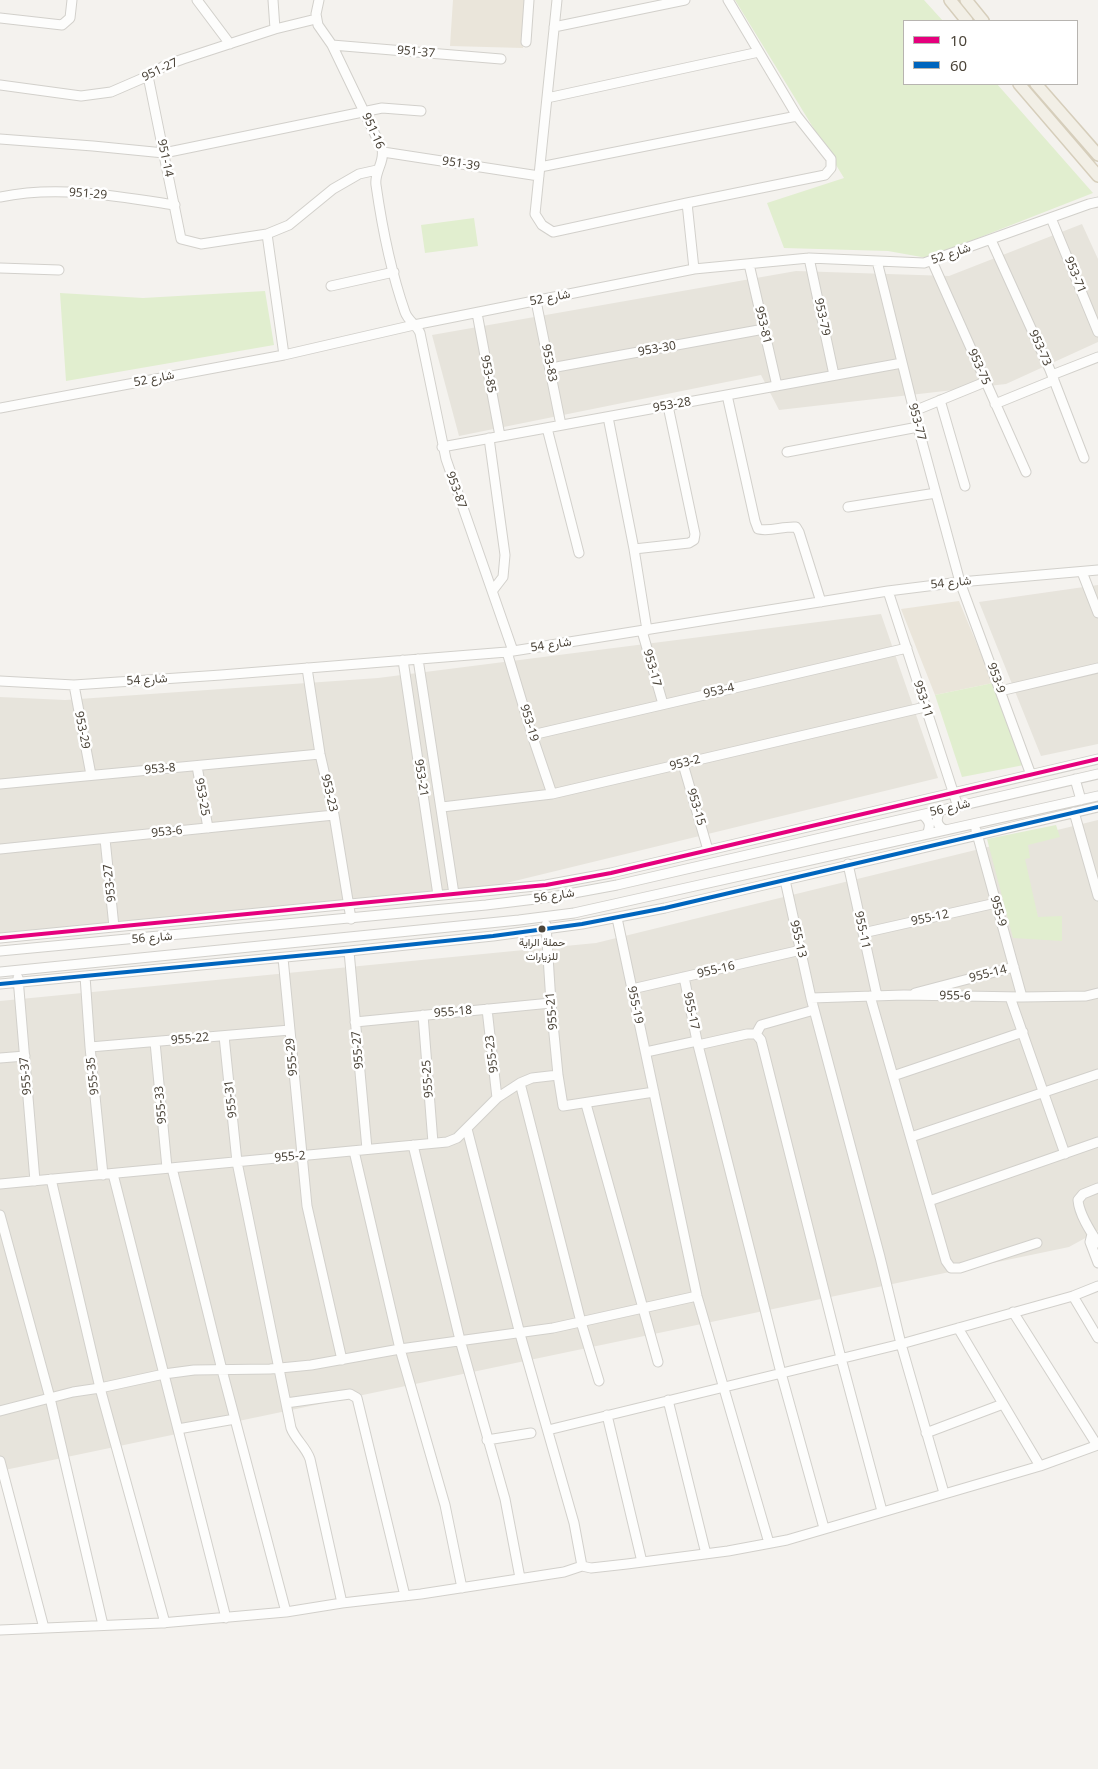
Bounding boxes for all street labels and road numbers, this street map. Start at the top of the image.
street label: 951-37 [396,43,436,61]
street label: 951-27 [140,55,180,85]
street label: 951-16 [359,111,387,151]
street label: 951-14 [154,138,176,178]
street label: 951-39 [441,154,481,174]
street label: 951-29 [68,185,108,203]
street label: شارع 52 [929,241,973,267]
street label: 953-71 [1061,255,1089,295]
street label: شارع 52 [529,287,571,309]
street label: 953-79 [811,297,833,337]
street label: 953-81 [752,305,774,345]
street label: 953-73 [1026,328,1054,368]
street label: 953-30 [637,339,677,359]
street label: 953-83 [538,343,560,383]
street label: 953-75 [965,347,993,387]
street label: 953-85 [477,354,499,394]
street label: شارع 52 [133,368,175,390]
street label: 953-28 [652,395,692,415]
street label: 953-77 [905,402,929,442]
street label: 953-87 [443,470,469,510]
street label: شارع 54 [930,574,972,592]
street label: شارع 54 [530,635,572,655]
street label: 953-17 [640,648,664,688]
street label: 953-9 [984,661,1008,695]
street label: شارع 54 [126,671,168,689]
street label: 953-11 [910,679,936,719]
street label: 953-4 [702,680,736,702]
street label: 953-19 [517,703,541,743]
street label: 953-29 [71,710,93,750]
street label: 953-2 [668,752,702,774]
street label: 953-21 [411,758,431,798]
street label: 953-8 [144,760,176,778]
street label: 953-23 [318,773,340,813]
street label: 953-25 [192,777,212,817]
street label: 953-15 [684,787,708,827]
street label: شارع 56 [928,796,972,820]
street label: 953-6 [151,823,183,841]
street label: 953-27 [101,863,119,903]
street label: شارع 56 [533,886,575,906]
street label: 955-9 [987,894,1009,928]
street label: 955-12 [910,907,950,929]
street label: 955-11 [851,910,873,950]
street label: 955-13 [787,919,809,959]
street label: شارع 56 [131,929,173,947]
street label: 955-16 [696,959,736,981]
street label: 955-14 [968,962,1008,986]
street label: 955-19 [624,985,646,1025]
street label: 955-6 [939,989,971,1003]
street label: 955-21 [543,991,561,1031]
street label: 955-17 [680,991,702,1031]
street label: 955-18 [433,1003,473,1021]
street label: 955-22 [170,1030,210,1048]
street label: 955-27 [349,1030,367,1070]
street label: 955-23 [483,1034,501,1074]
street label: 955-29 [283,1037,301,1077]
street label: 955-37 [17,1056,35,1096]
street label: 955-35 [84,1056,102,1096]
street label: 955-25 [419,1059,437,1099]
street label: 955-31 [222,1079,240,1119]
street label: 955-33 [152,1085,170,1125]
street label: 955-2 [274,1148,306,1166]

